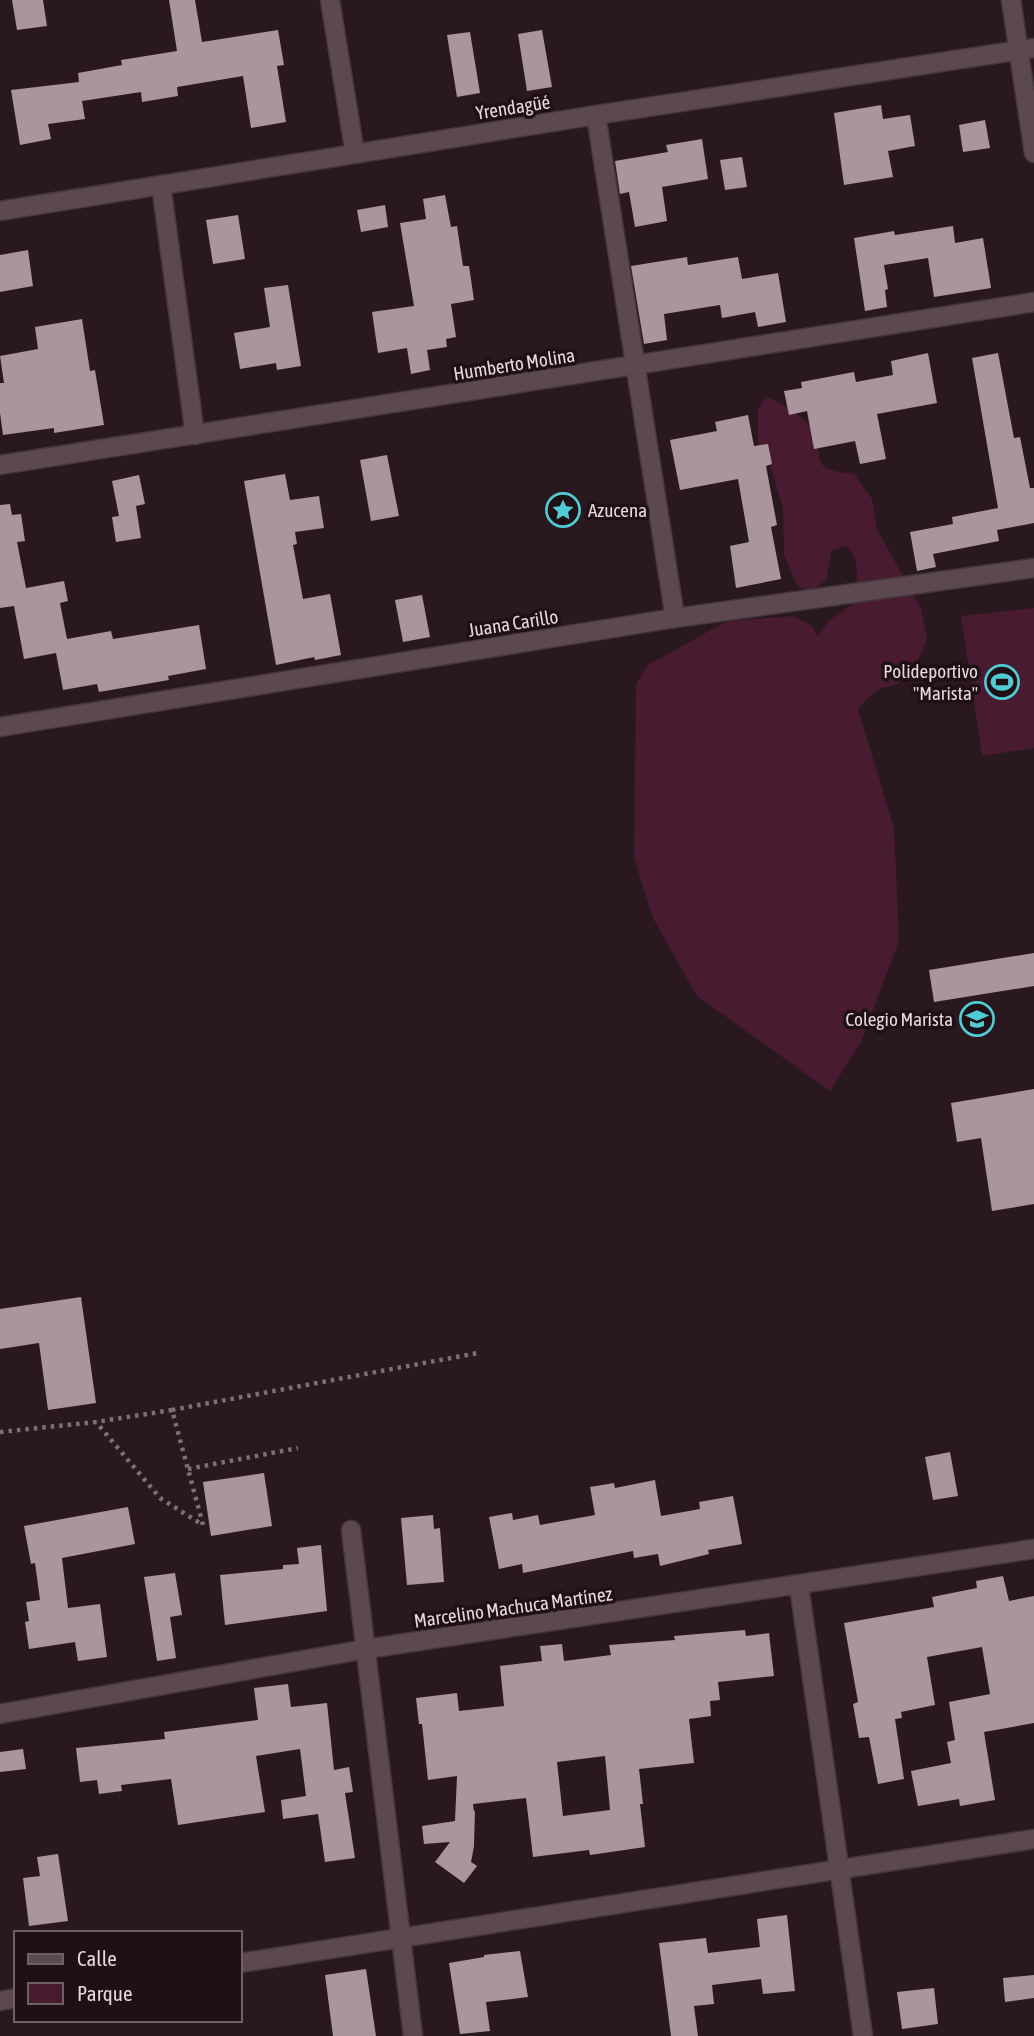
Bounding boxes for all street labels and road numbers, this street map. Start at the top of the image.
street label: Yrendagüé [474,90,552,124]
street label: Humberto Molina [452,344,576,384]
street label: Juana Carillo [466,605,560,641]
street label: Marcelino Machuca Martínez [412,1582,614,1632]

